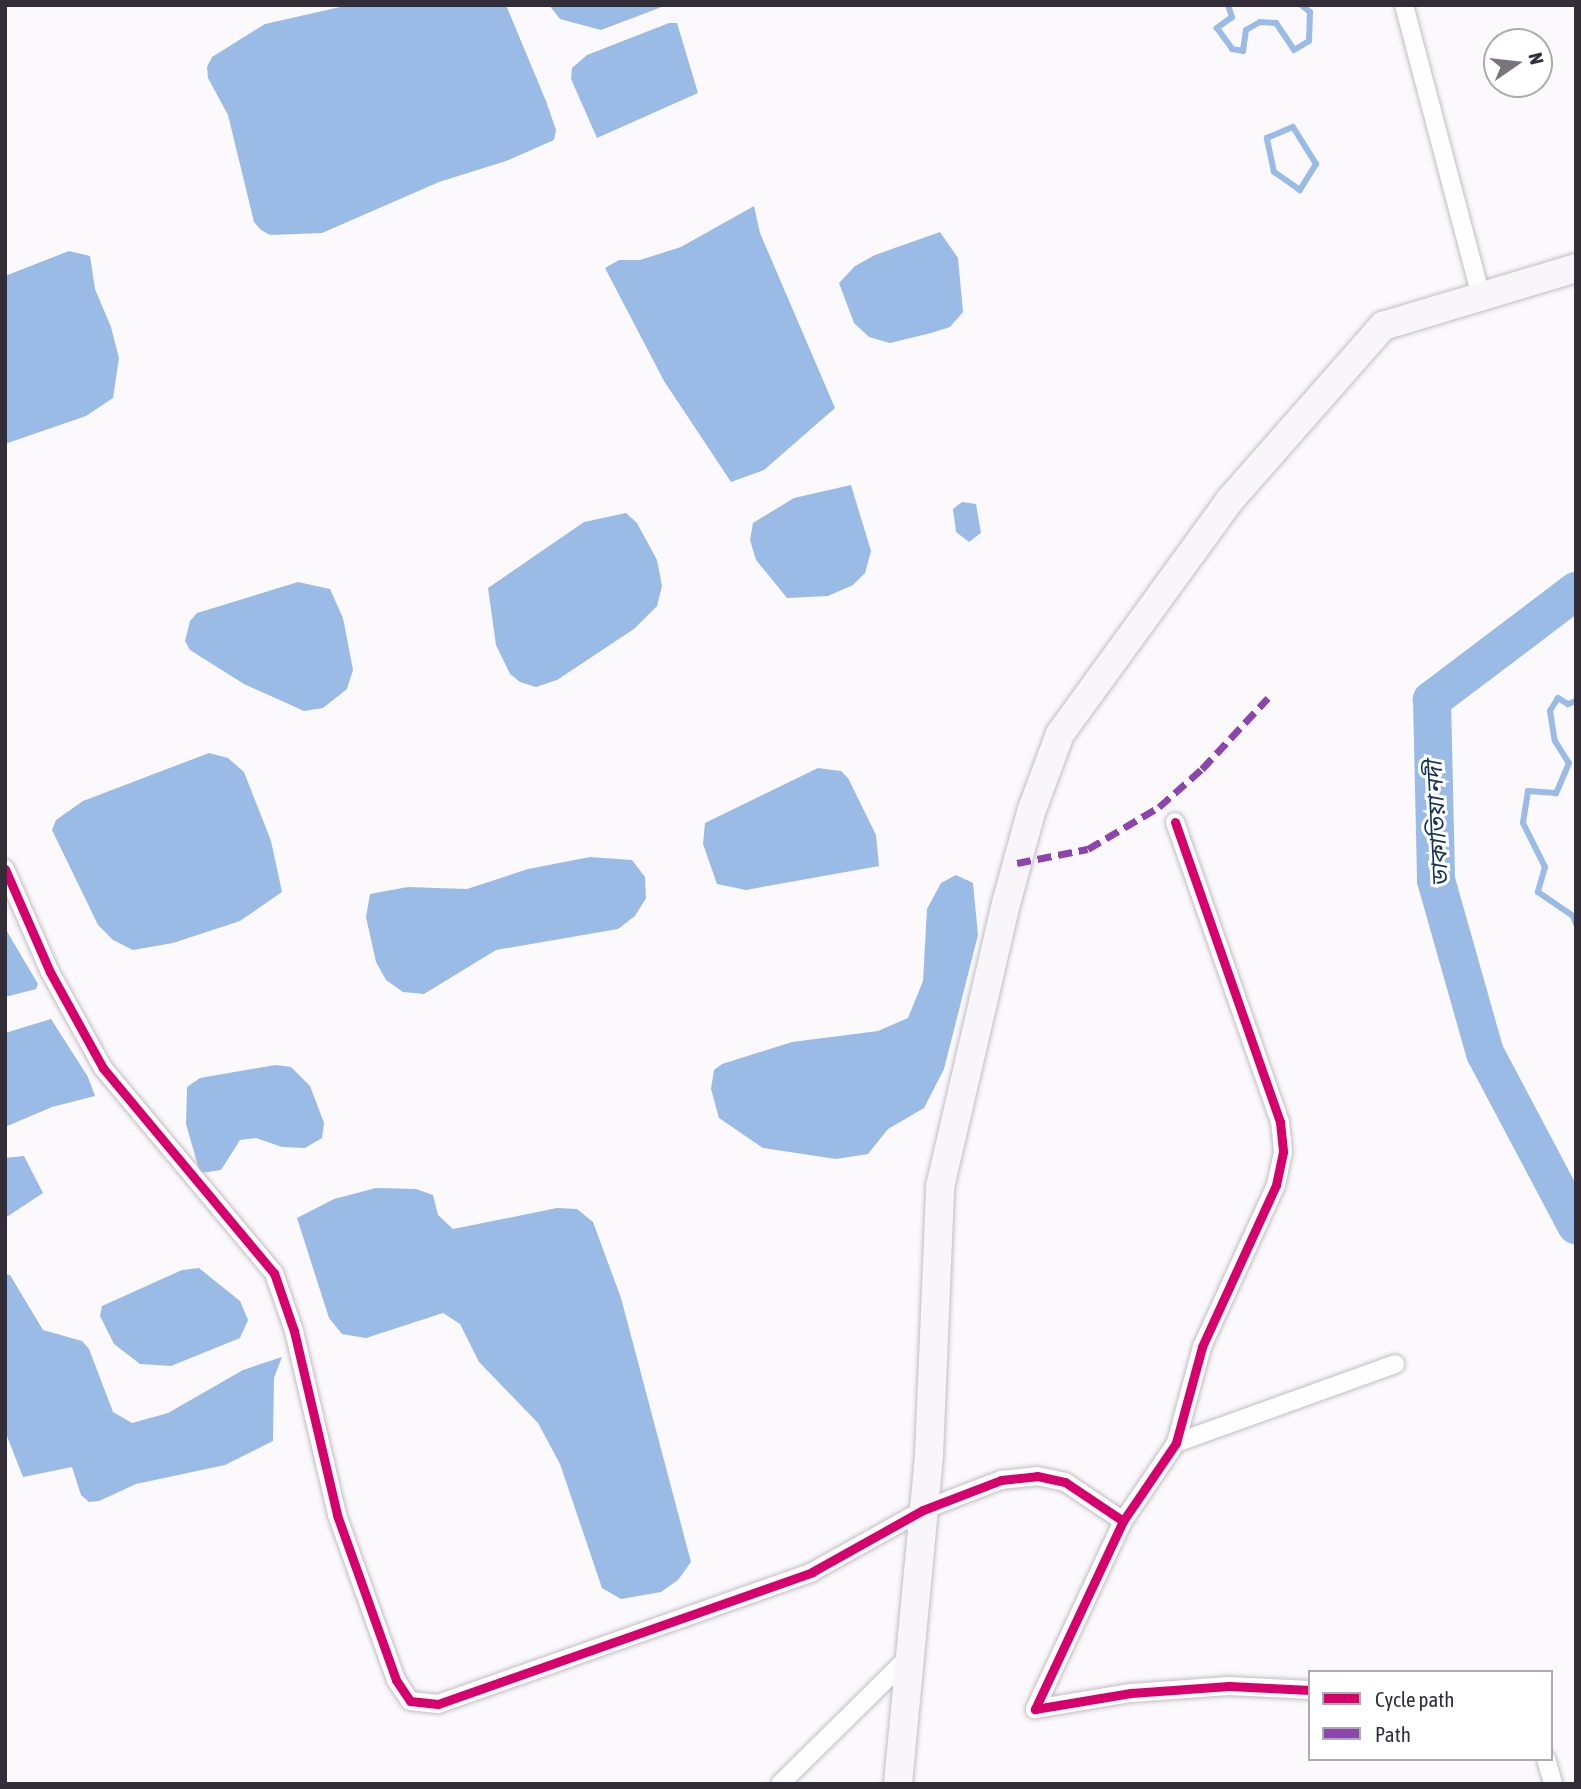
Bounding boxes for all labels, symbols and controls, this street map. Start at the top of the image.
north arrow [1483,28,1553,98]
text: N [1524,50,1548,67]
water label: ডাকাতিয়া নদী [1420,760,1454,888]
legend [1308,1670,1553,1761]
text: Cycle path [1375,1687,1454,1711]
text: Path [1375,1722,1411,1746]

